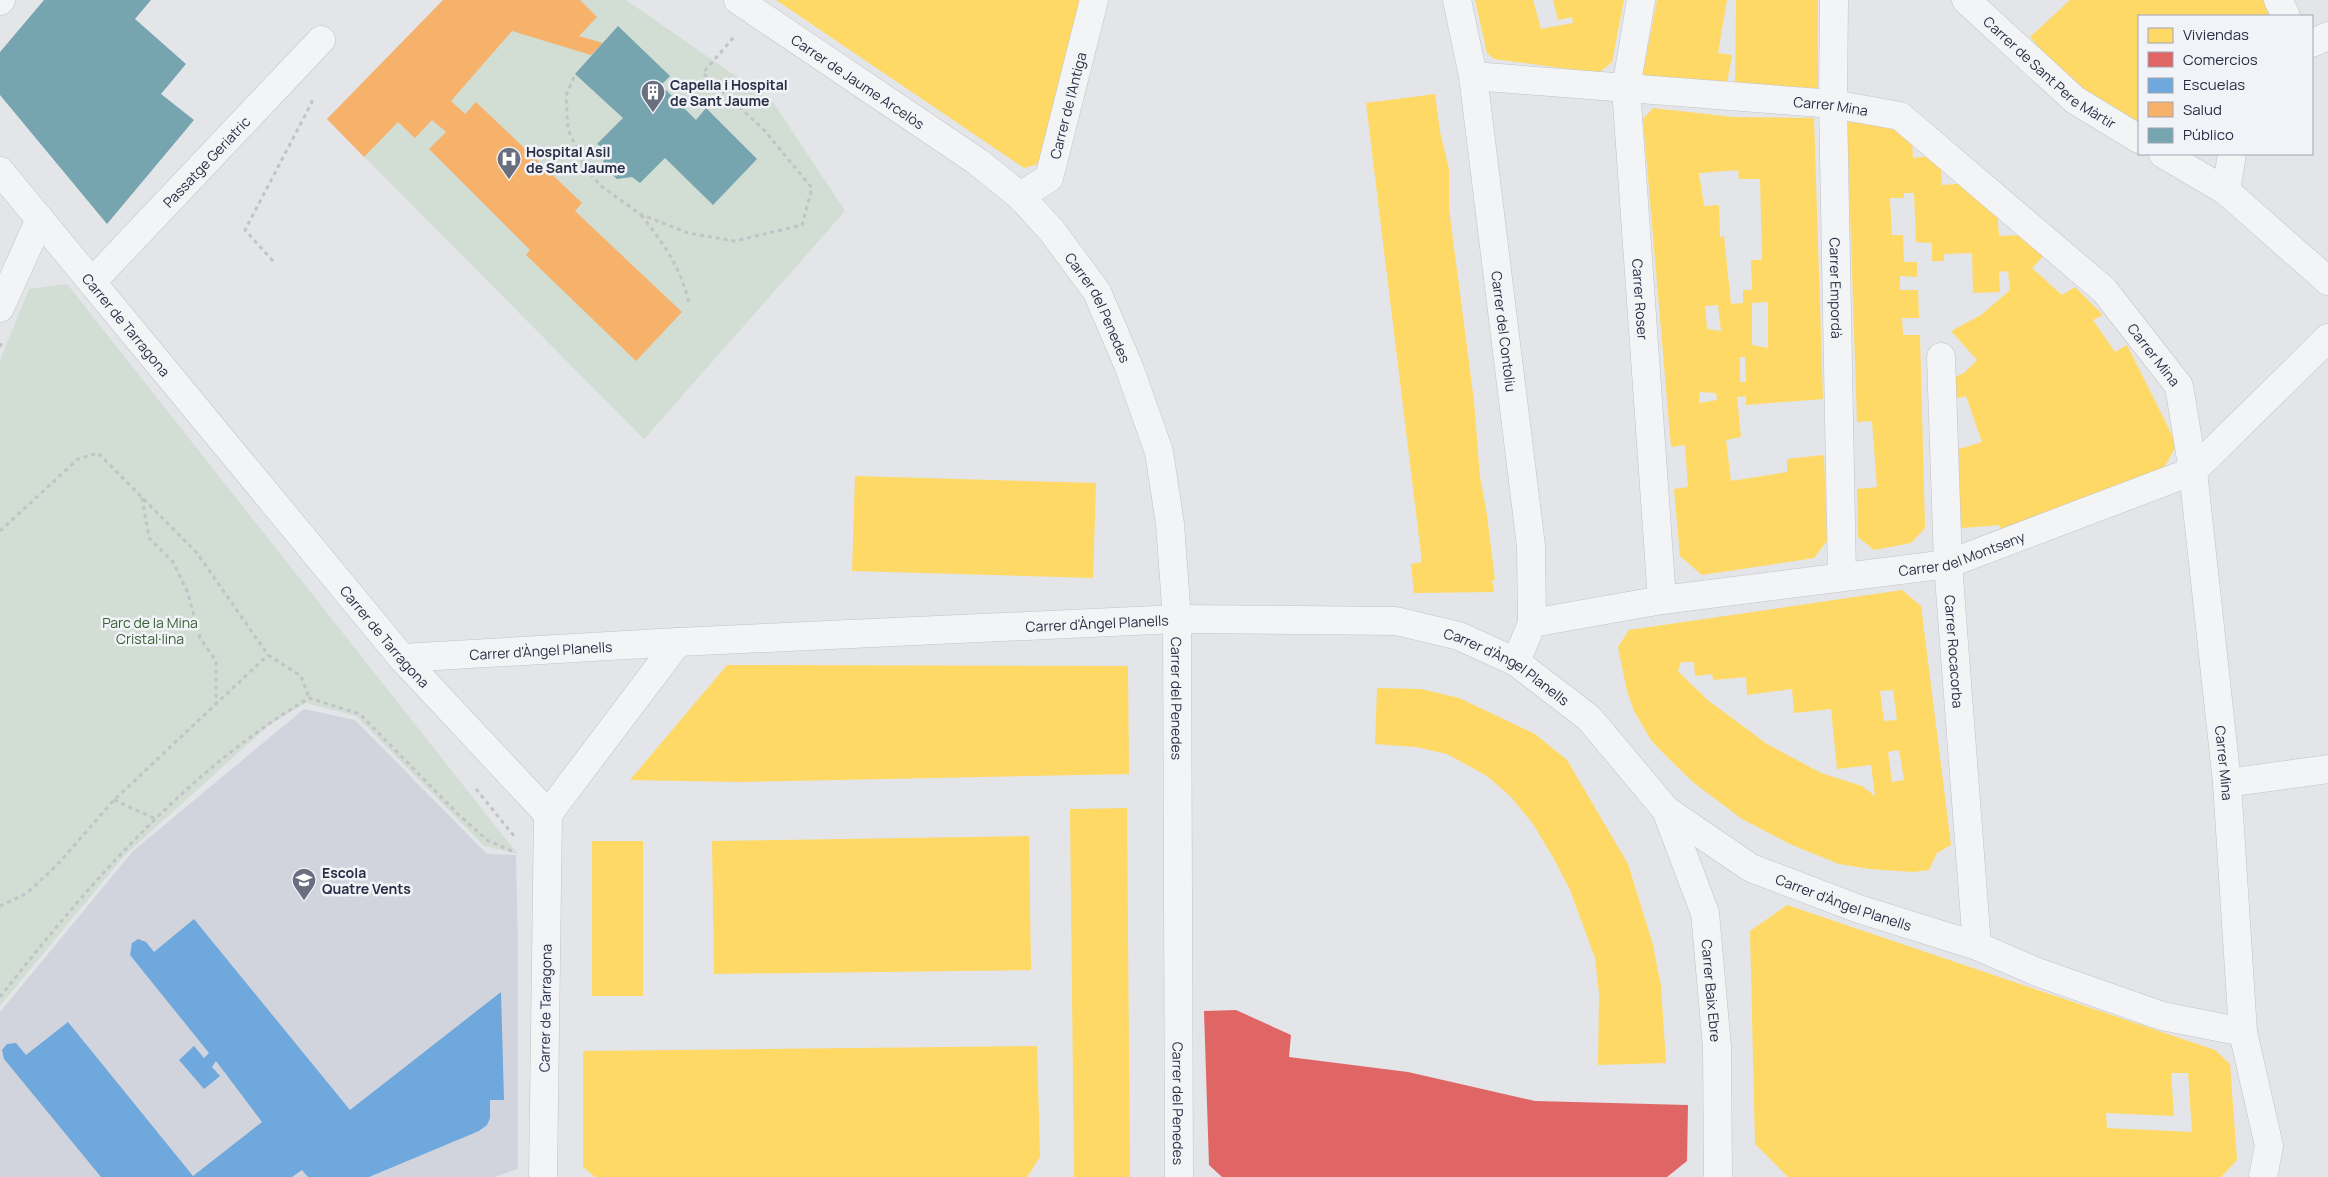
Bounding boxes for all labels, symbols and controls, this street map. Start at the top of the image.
street label: Carrer de Sant Pere Màrtir [1980,11,2120,132]
legend [2138,15,2313,155]
text: Viviendas [2183,24,2249,45]
street label: Carrer de Jaume Arcelòs [788,29,929,133]
text: Comercios [2183,49,2258,70]
street label: Carrer de l'Antiga [1045,50,1090,161]
text: Escuelas [2183,74,2245,95]
place label: Capella i Hospital de Sant Jaume [670,75,788,110]
building icon: Capella i Hospital de Sant Jaume [640,79,666,113]
street label: Carrer Mina [1793,91,1870,120]
text: Salud [2183,99,2222,120]
street label: Passatge Geriatric [158,111,254,211]
text: Público [2183,124,2234,145]
place label: Hospital Asil de Sant Jaume [526,142,625,177]
hospital icon: Hospital Asil de Sant Jaume [496,146,522,180]
street label: Carrer Empordà [1826,237,1847,339]
street label: Carrer del Penedes [1061,248,1135,365]
street label: Carrer Roser [1629,258,1653,341]
street label: Carrer de Tarragona [78,269,175,380]
street label: Carrer del Contoliu [1488,270,1521,393]
street label: Carrer Mina [2124,319,2185,390]
street label: Carrer del Montseny [1897,526,2028,580]
street label: Carrer de Tarragona [336,581,434,691]
street label: Carrer Rocacorba [1941,594,1968,709]
street label: Carrer d'Àngel Planells [1025,610,1169,635]
park label: Parc de la Mina Cristal·lina [102,613,198,648]
street label: Carrer d'Àngel Planells [1442,623,1573,709]
street label: Carrer d'Àngel Planells [469,636,613,664]
street label: Carrer del Penedes [1168,637,1187,760]
street label: Carrer Mina [2211,725,2238,801]
place label: Escola Quatre Vents [322,863,411,898]
school or university icon: Escola Quatre Vents [291,867,317,901]
street label: Carrer d'Àngel Planells [1773,869,1914,934]
street label: Carrer Baix Ebre [1698,938,1726,1043]
street label: Carrer de Tarragona [534,944,556,1072]
street label: Carrer del Penedes [1169,1042,1188,1165]

